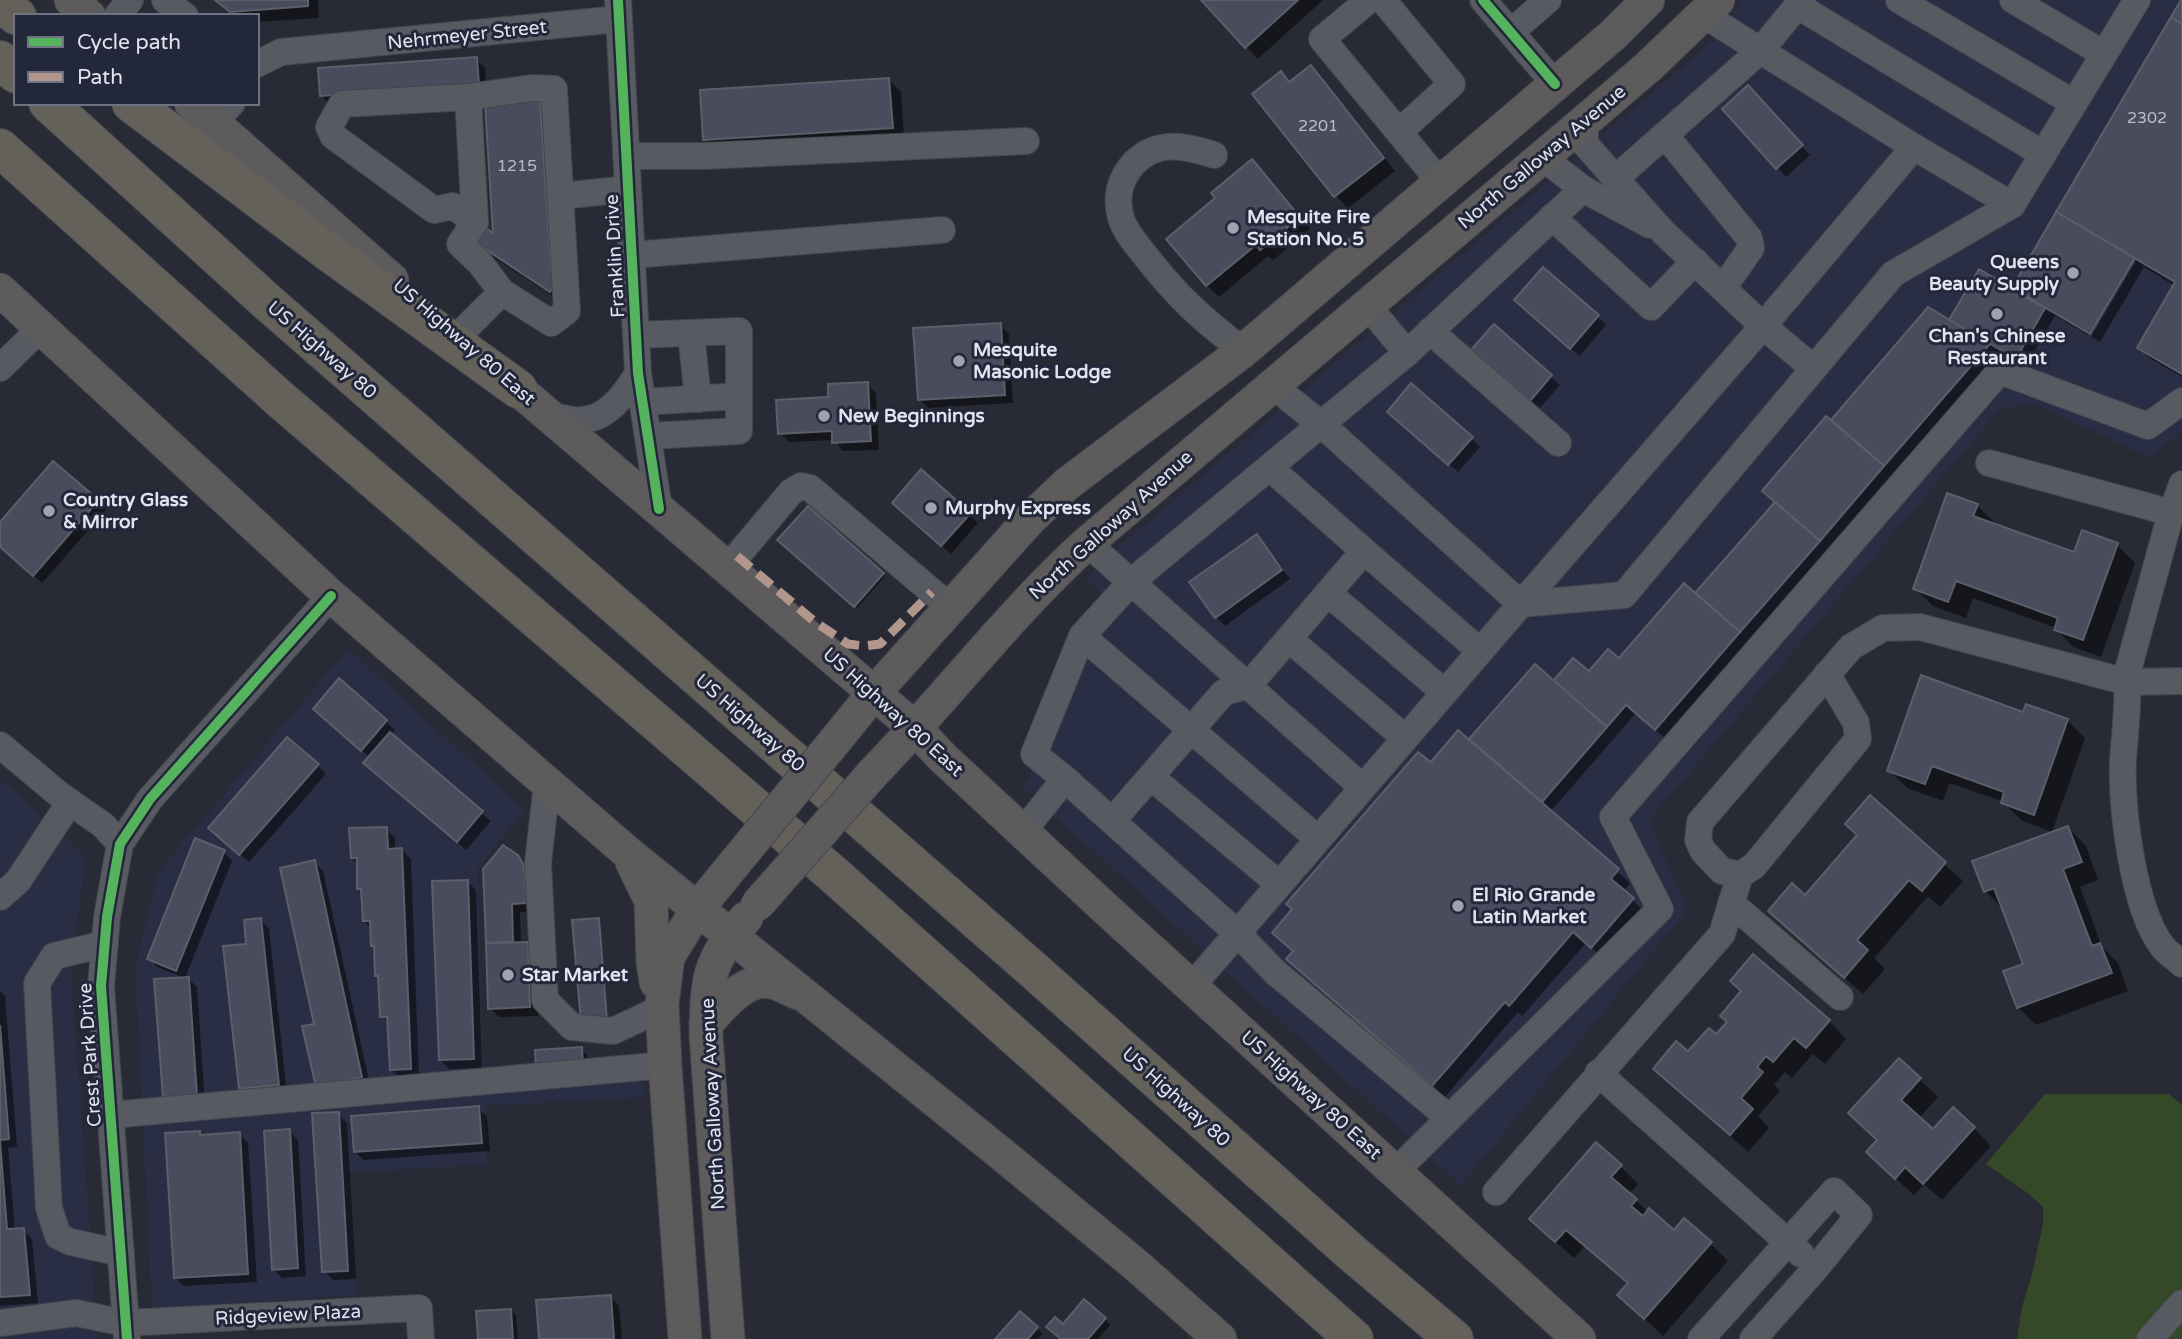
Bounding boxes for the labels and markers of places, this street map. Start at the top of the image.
place label: Mesquite Fire Station No. 5 [1247,206,1370,250]
marker: Mesquite Fire Station No. 5 [1225,220,1241,236]
place label: Queens Beauty Supply [1929,251,2060,296]
marker: Queens Beauty Supply [2065,265,2081,281]
marker: Chan's Chinese Restaurant [1989,306,2005,322]
place label: Chan's Chinese Restaurant [1928,325,2066,369]
place label: Mesquite Masonic Lodge [973,339,1112,384]
marker: Mesquite Masonic Lodge [951,353,967,369]
place label: New Beginnings [838,405,985,428]
marker: New Beginnings [816,408,832,424]
place label: Country Glass & Mirror [63,489,188,533]
place label: Murphy Express [945,497,1091,520]
marker: Murphy Express [923,500,939,516]
marker: Country Glass & Mirror [41,503,57,519]
place label: El Rio Grande Latin Market [1472,884,1595,928]
marker: El Rio Grande Latin Market [1450,898,1466,914]
place label: Star Market [522,964,629,986]
marker: Star Market [500,967,516,983]

